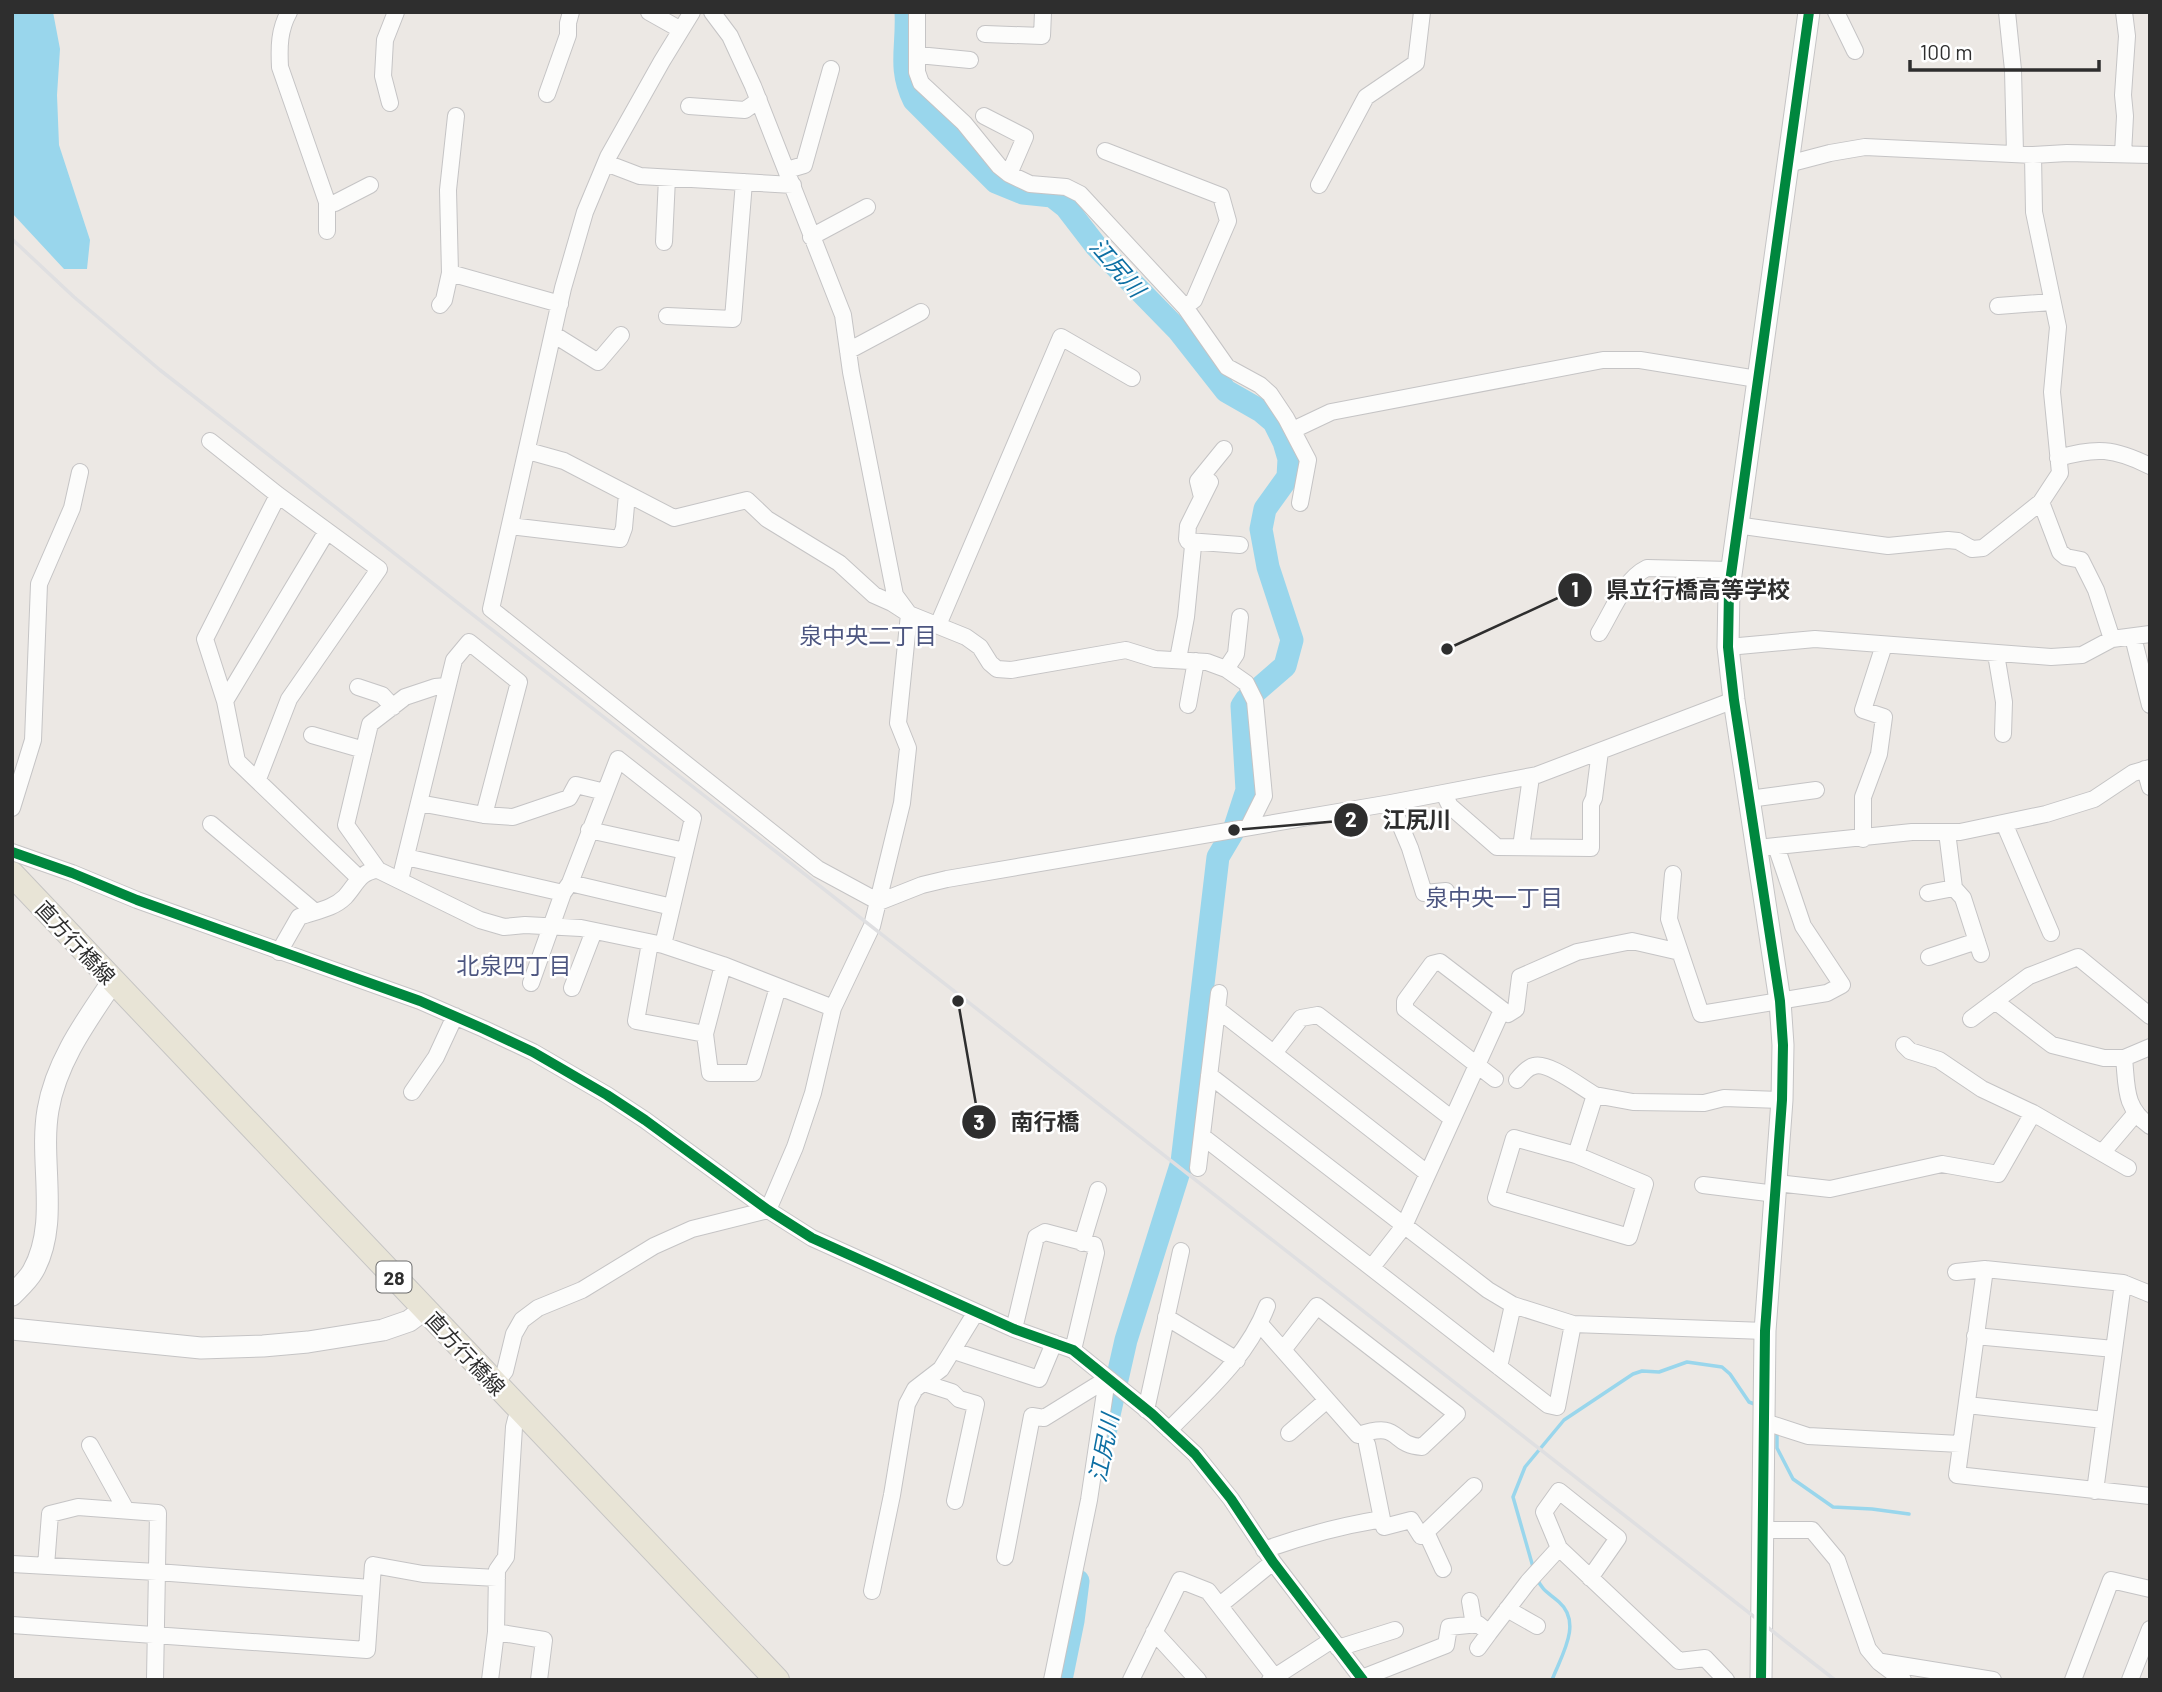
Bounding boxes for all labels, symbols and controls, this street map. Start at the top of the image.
scale bar [1910,28,2099,72]
text: 100 m [1920,39,1973,64]
water label: 江尻川 [1085,232,1153,304]
callout: 県立行橋高等学校 [1557,568,1804,612]
text: 県立行橋高等学校 [1606,575,1790,603]
text: 1 [1571,576,1579,601]
district label: 泉中央二丁目 [799,621,937,649]
callout: 江尻川 [1334,798,1466,842]
text: 江尻川 [1383,805,1452,833]
text: 2 [1345,806,1357,831]
district label: 泉中央一丁目 [1425,883,1563,911]
street label: 直方行橋線 [31,895,121,989]
district label: 北泉四丁目 [457,951,572,979]
callout: 南行橋 [962,1100,1094,1144]
text: 南行橋 [1011,1107,1080,1135]
text: 3 [973,1109,985,1134]
road number: 28 [376,1261,412,1292]
street label: 直方行橋線 [421,1306,511,1400]
water label: 江尻川 [1083,1409,1124,1485]

